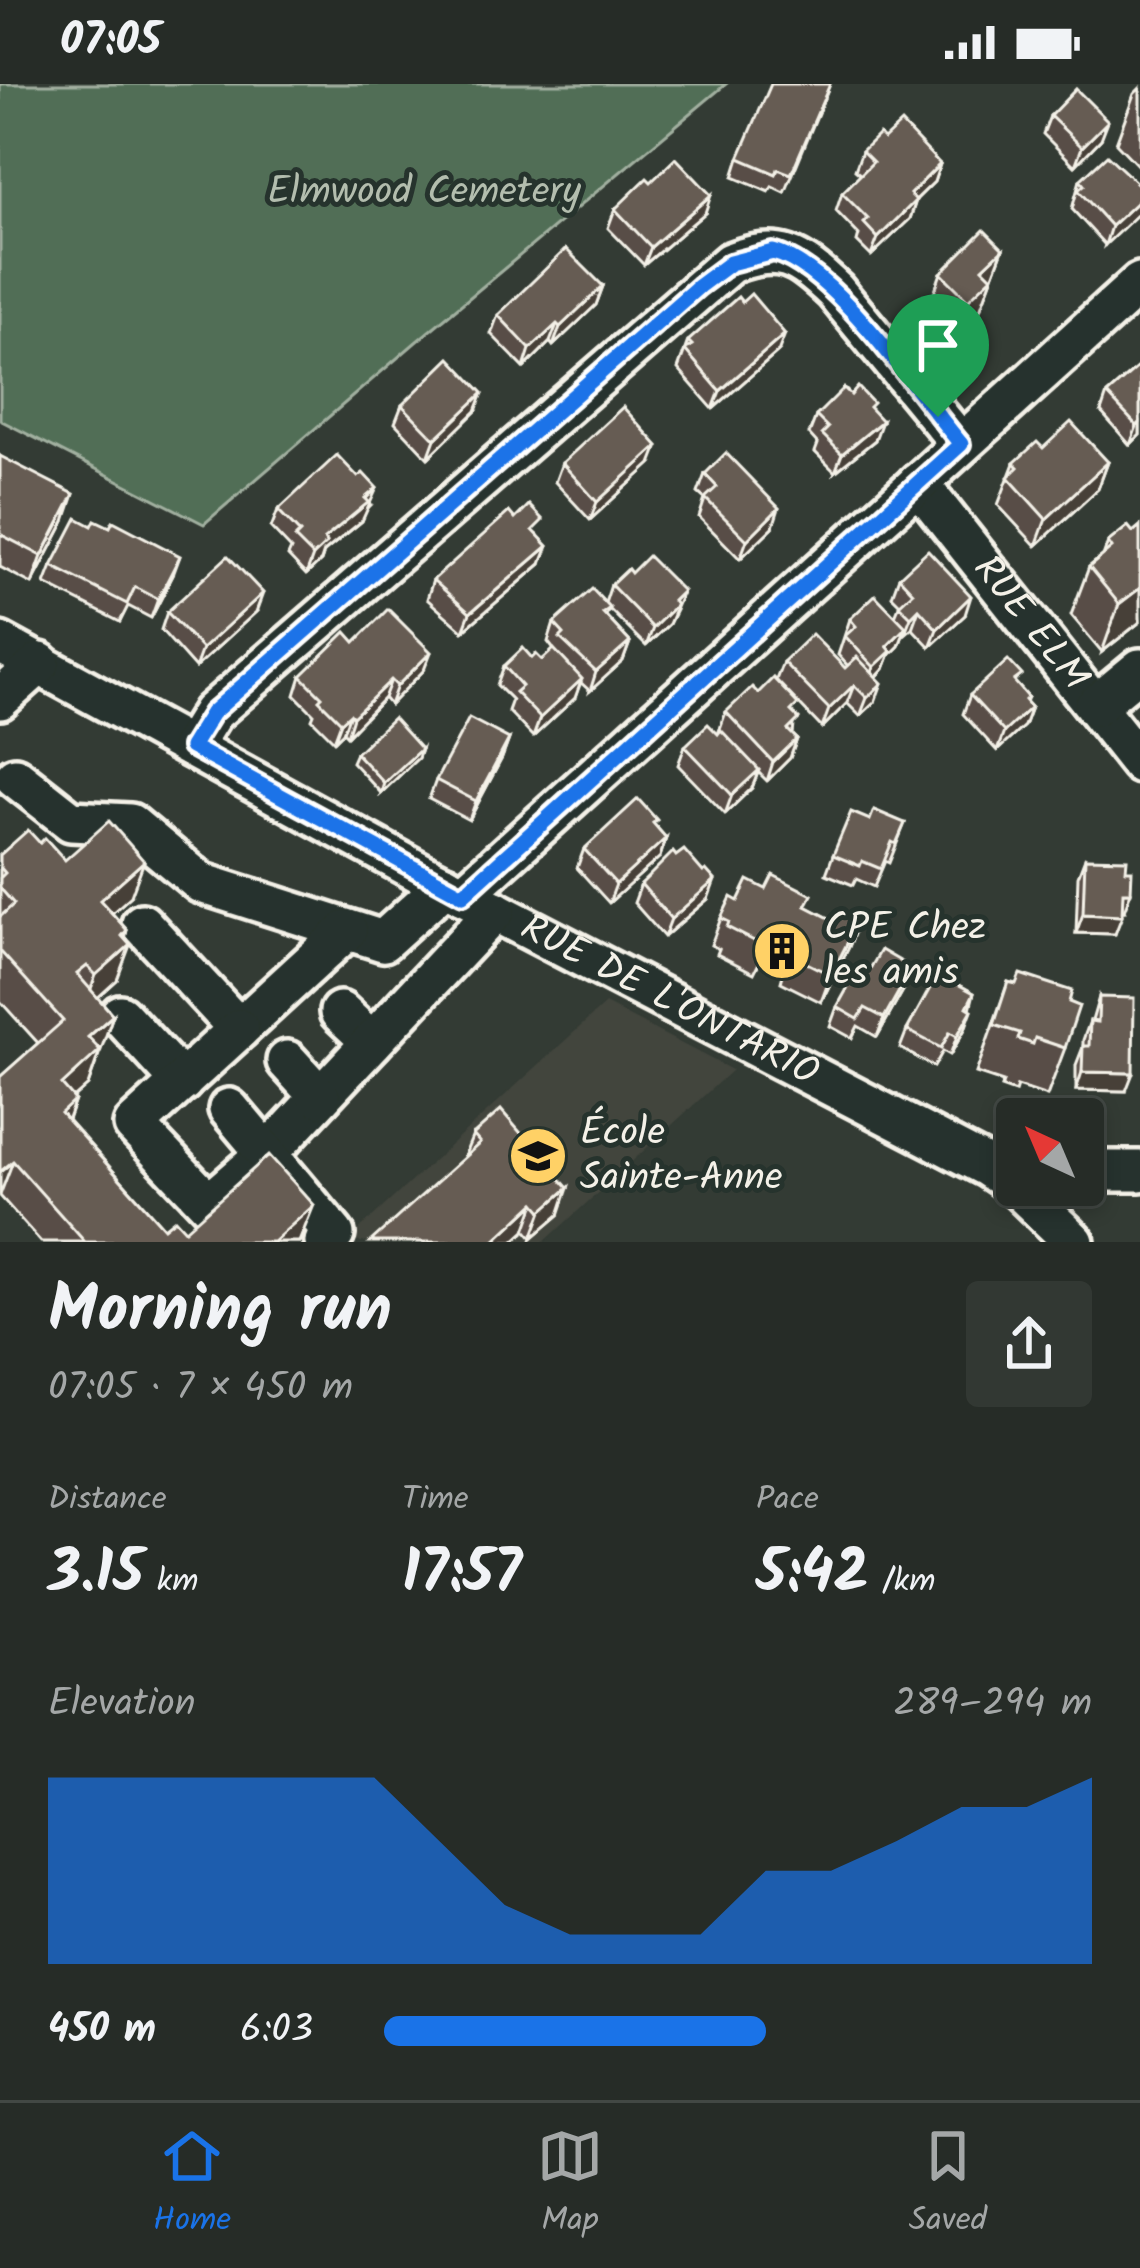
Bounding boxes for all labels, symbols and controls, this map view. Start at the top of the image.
text: 07:05 [60,6,161,78]
park label: Elmwood Cemetery [267,162,581,224]
pin [887,294,989,417]
icon: arrive [905,312,971,378]
street label: RUE ELM [956,542,1104,706]
street label: RUE DE L'ONTARIO [509,898,829,1105]
place label: CPE Chez les amis [824,898,986,1005]
building icon: CPE Chez les amis [751,920,813,982]
north arrow [996,1098,1104,1206]
map controls [996,1098,1104,1206]
place label: École Sainte-Anne [580,1103,782,1210]
school or university icon: École Sainte-Anne [507,1125,569,1187]
text: Morning run [48,1260,392,1365]
button: share [966,1281,1092,1407]
text: 07:05 · 7 × 450 m [48,1358,353,1420]
text: Distance [48,1474,167,1527]
text: Time [402,1474,469,1527]
text: Pace [756,1474,819,1527]
text: 3.15 [48,1527,144,1623]
text: 17:57 [402,1527,522,1623]
text: 5:42 [756,1527,869,1623]
text: km [144,1556,199,1609]
text: /km [869,1556,935,1609]
text: Elevation [48,1674,196,1736]
text: 289–294 m [893,1674,1092,1736]
text: 450 m [48,2000,156,2062]
text: 6:03 [240,2000,313,2062]
tab: Home [153,2123,231,2248]
tab: Map [537,2123,603,2248]
tab: Saved [909,2123,987,2248]

